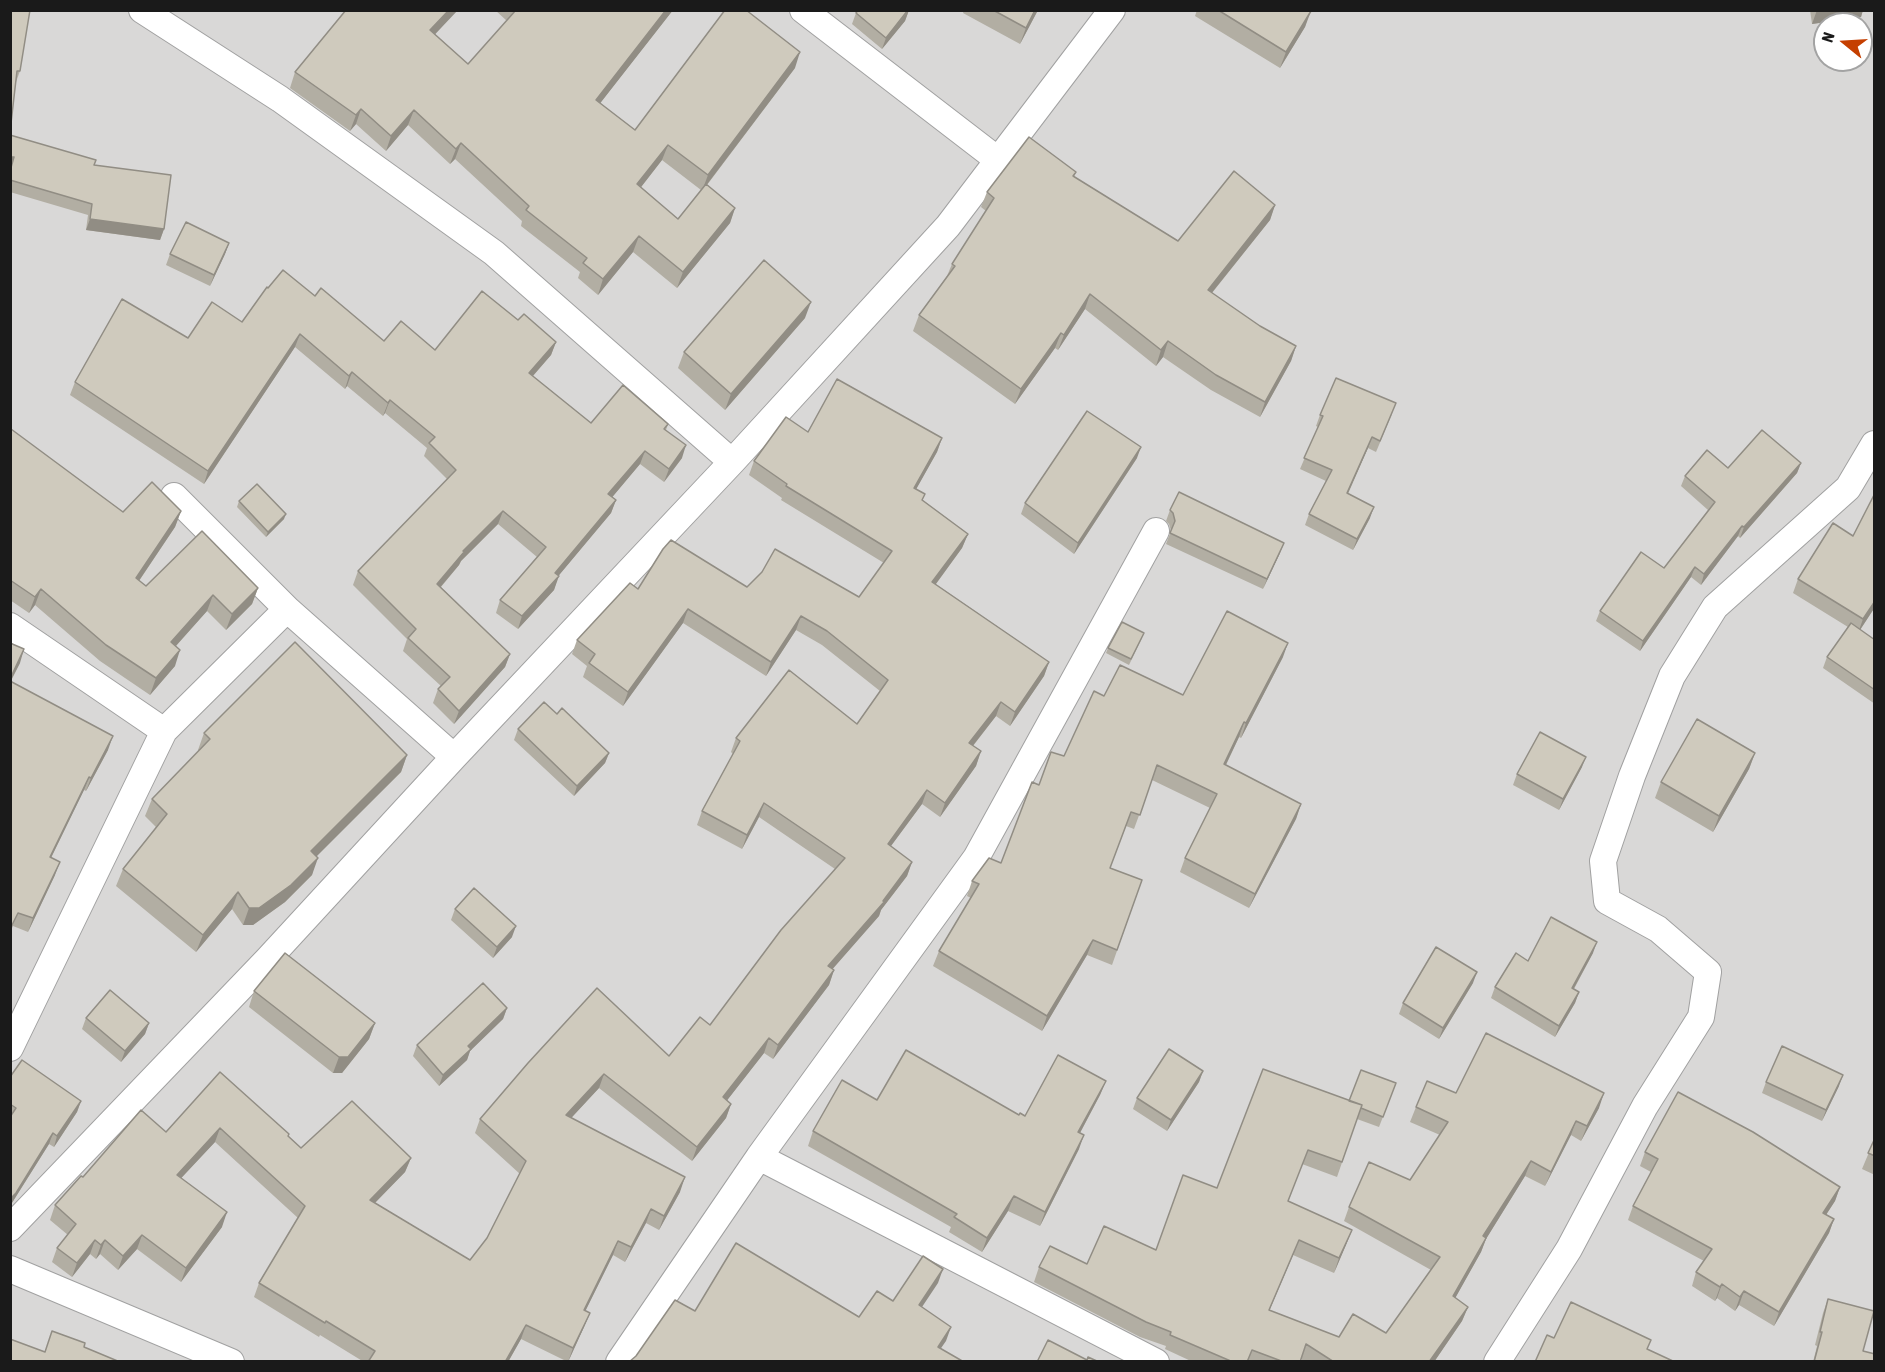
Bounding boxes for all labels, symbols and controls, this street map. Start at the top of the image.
north arrow [1813,12,1873,72]
text: N [1818,30,1838,44]

